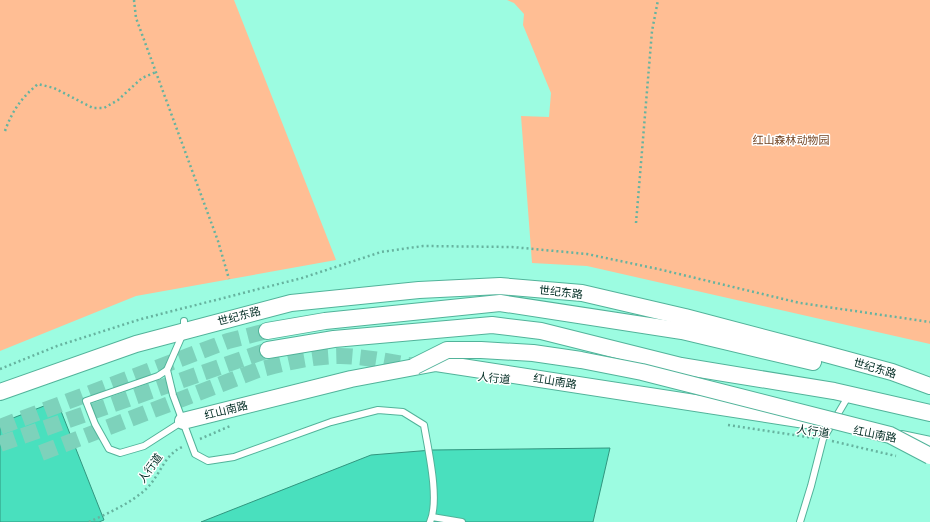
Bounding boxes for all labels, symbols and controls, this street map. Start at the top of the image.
park label: 红山森林动物园 [753,132,830,148]
street label: 世纪东路 [538,282,584,302]
street label: 世纪东路 [216,303,262,329]
street label: 世纪东路 [852,354,898,382]
street label: 人行道 [477,368,511,388]
street label: 红山南路 [532,370,578,392]
street label: 红山南路 [203,397,249,423]
street label: 人行道 [796,421,830,441]
street label: 红山南路 [852,422,898,446]
street label: 人行道 [134,450,166,486]

